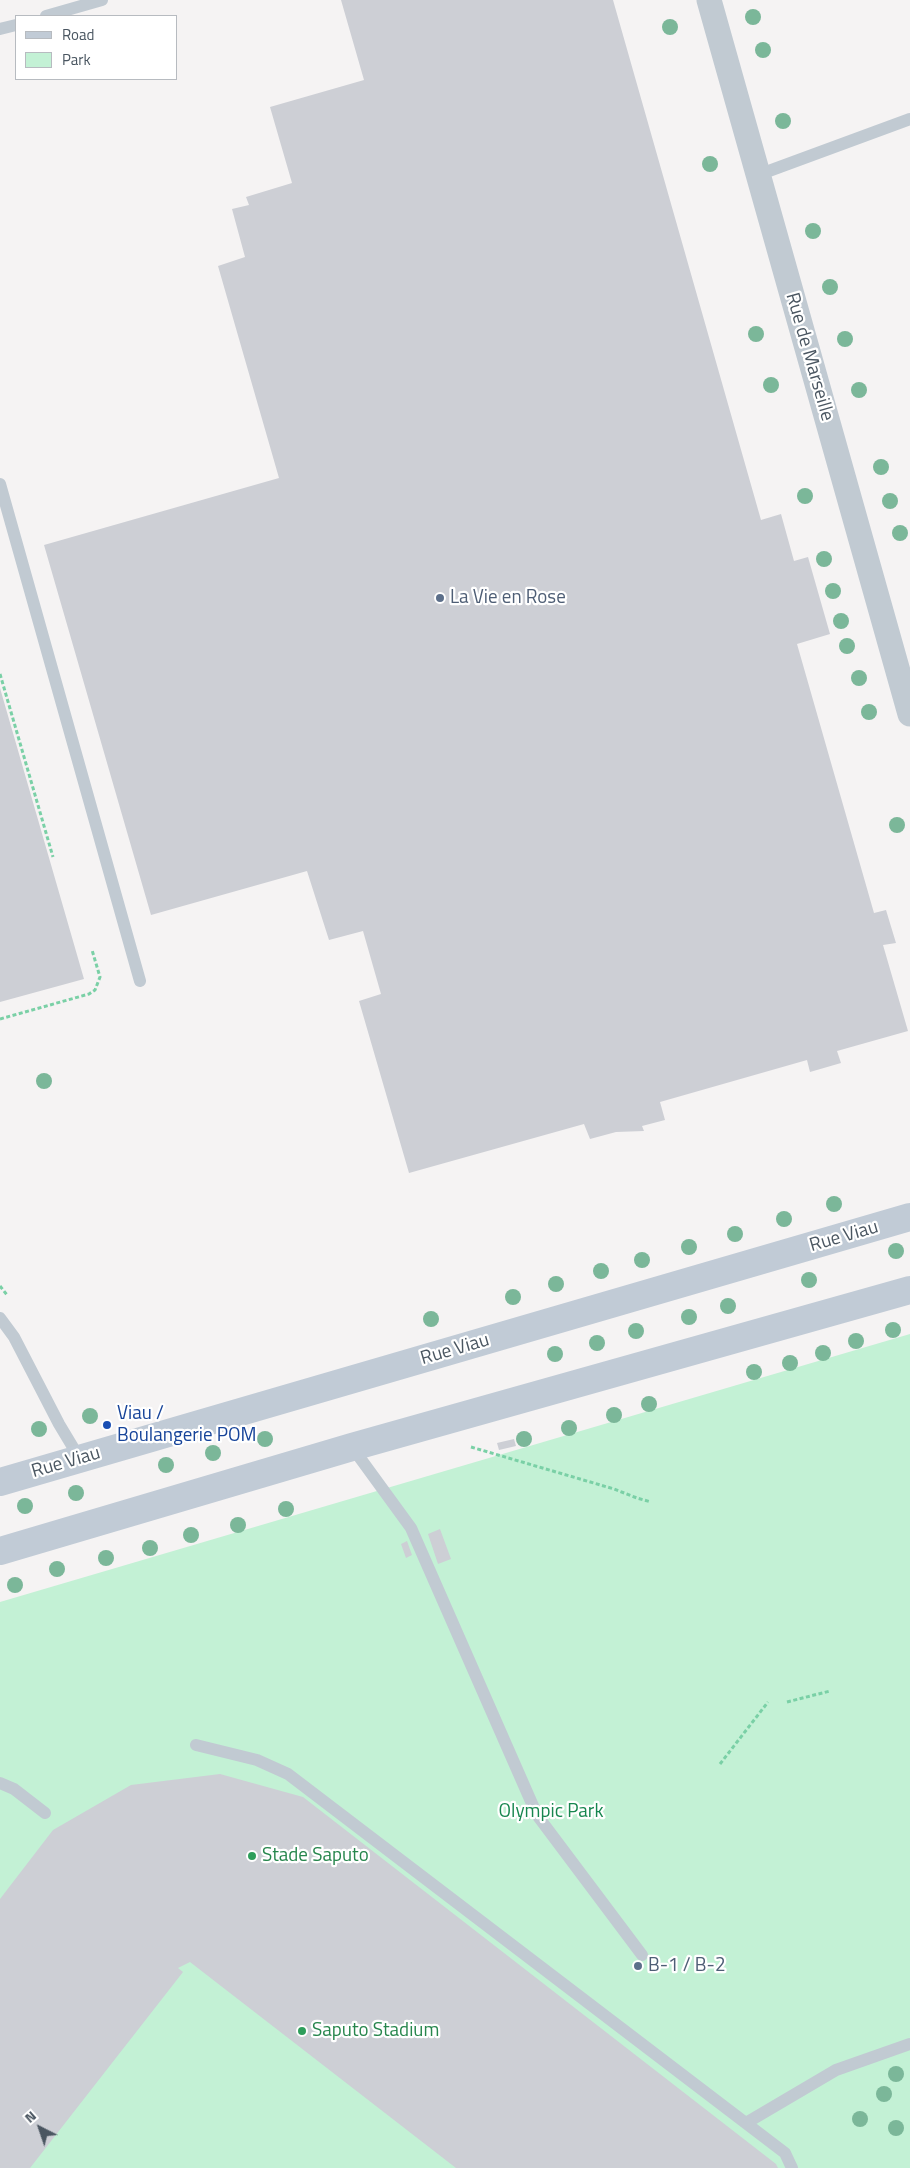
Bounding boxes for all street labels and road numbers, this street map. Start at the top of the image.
street label: Rue de Marseille [780,290,838,424]
street label: Rue Viau [807,1216,881,1258]
street label: Rue Viau [418,1329,492,1371]
street label: Rue Viau [29,1442,103,1484]

